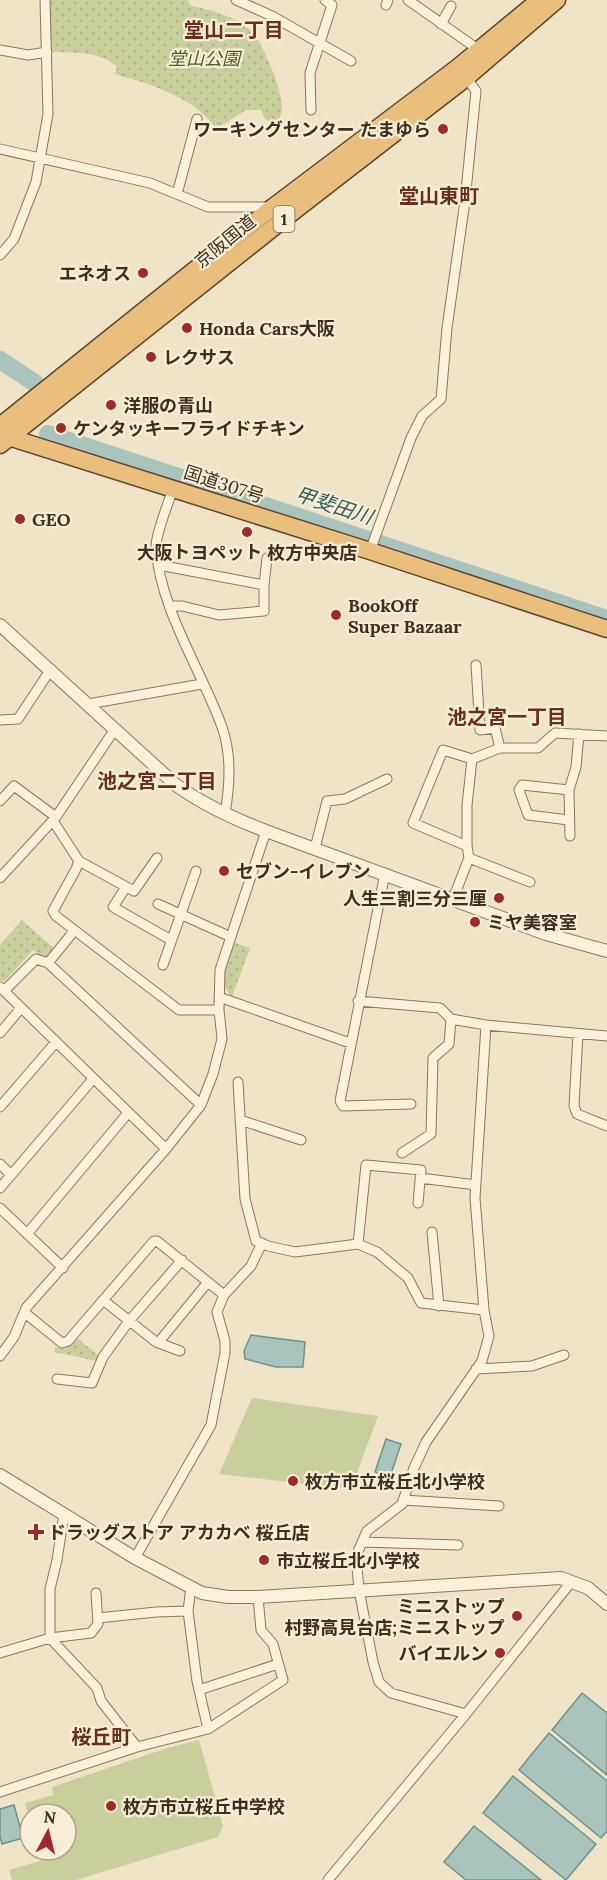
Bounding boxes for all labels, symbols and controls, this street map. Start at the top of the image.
district label: 堂山二丁目 [184,17,284,42]
park label: 堂山公園 [168,47,243,70]
place label: ワーキングセンター たまゆら [193,118,431,141]
marker: ワーキングセンター たまゆら [436,122,450,136]
district label: 堂山東町 [399,183,479,208]
road number: 1 [274,206,294,232]
street label: 京阪国道 [190,209,260,273]
place label: エネオス [59,262,131,285]
marker: エネオス [136,266,150,280]
place label: Honda Cars大阪 [199,317,335,340]
marker: Honda Cars大阪 [180,321,194,335]
place label: レクサス [163,346,235,369]
marker: レクサス [144,350,158,364]
place label: 洋服の青山 [123,394,213,417]
marker: 洋服の青山 [104,398,118,412]
place label: ケンタッキーフライドチキン [73,417,305,440]
marker: ケンタッキーフライドチキン [54,421,68,435]
street label: 国道307号 [181,460,267,508]
water label: 甲斐田川 [292,481,378,530]
place label: GEO [32,508,71,531]
marker: GEO [13,512,27,526]
marker: 大阪トヨペット 枚方中央店 [240,525,254,539]
place label: 大阪トヨペット 枚方中央店 [137,541,357,564]
place label: BookOff Super Bazaar [348,594,462,638]
marker: BookOff Super Bazaar [329,608,343,622]
district label: 池之宮一丁目 [447,704,567,729]
district label: 池之宮二丁目 [97,768,217,793]
place label: セブン-イレブン [236,860,370,883]
marker: セブン-イレブン [217,864,231,878]
place label: 人生三割三分三厘 [343,887,487,910]
marker: 人生三割三分三厘 [492,891,506,905]
place label: ミヤ美容室 [487,911,577,934]
marker: ミヤ美容室 [468,915,482,929]
place label: 枚方市立桜丘北小学校 [305,1470,485,1493]
marker: 枚方市立桜丘北小学校 [286,1474,300,1488]
place label: ドラッグストア アカカベ 桜丘店 [48,1521,309,1544]
marker: ドラッグストア アカカベ 桜丘店 [29,1525,43,1539]
place label: 市立桜丘北小学校 [276,1549,420,1572]
marker: 市立桜丘北小学校 [257,1553,271,1567]
place label: ミニストップ 村野高見台店;ミニストップ [284,1595,505,1639]
marker: ミニストップ 村野高見台店;ミニストップ [510,1609,524,1623]
place label: バイエルン [399,1642,488,1665]
marker: バイエルン [493,1646,507,1660]
district label: 桜丘町 [71,1724,131,1749]
place label: 枚方市立桜丘中学校 [123,1795,285,1818]
marker: 枚方市立桜丘中学校 [104,1799,118,1813]
north arrow [18,1802,78,1862]
text: N [42,1806,57,1828]

